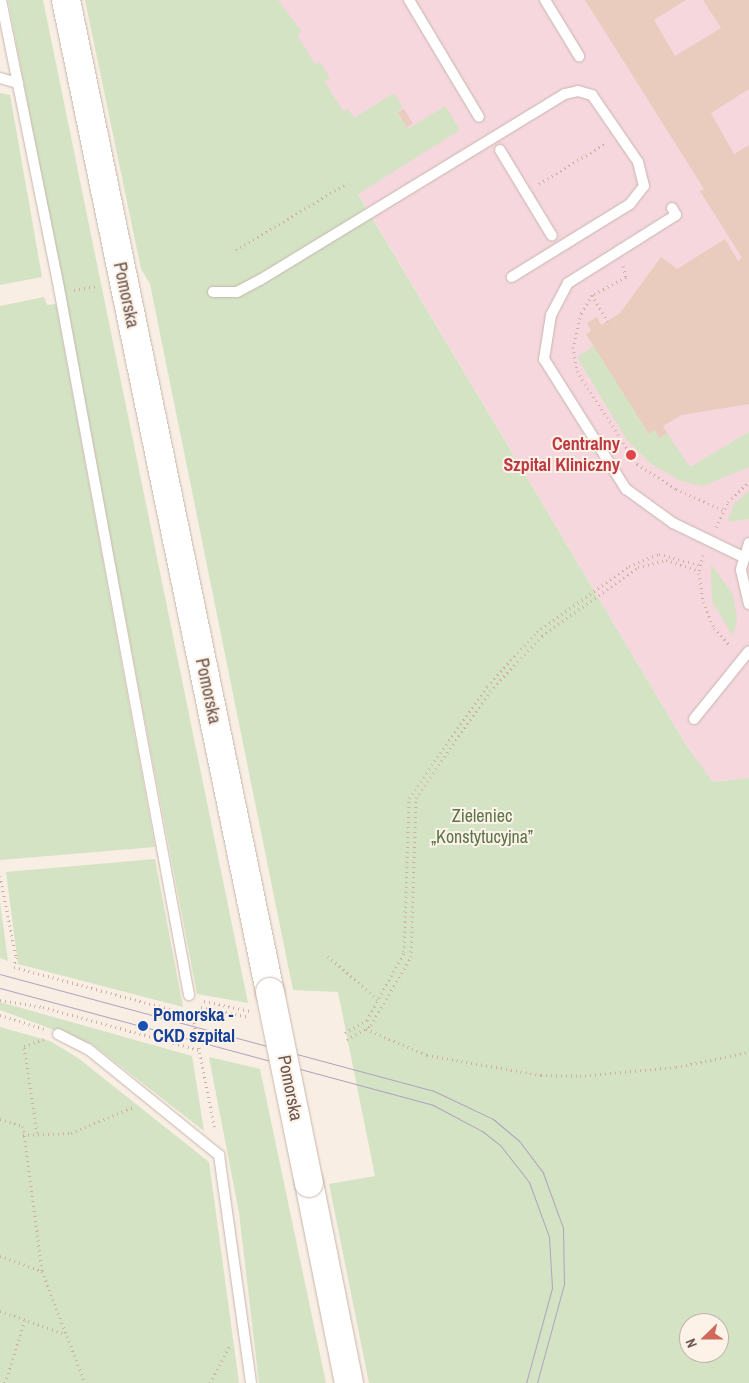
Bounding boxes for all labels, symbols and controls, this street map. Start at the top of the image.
street label: Pomorska [109,260,143,330]
place label: Centralny Szpital Kliniczny [504,434,620,476]
marker: Centralny Szpital Kliniczny [624,448,638,462]
street label: Pomorska [191,656,225,726]
park label: Zieleniec „Konstytucyjna” [431,806,533,849]
place label: Pomorska - CKD szpital [153,1005,235,1048]
marker: Pomorska - CKD szpital [137,1020,149,1032]
street label: Pomorska [273,1053,307,1123]
north arrow [679,1313,729,1363]
text: N [681,1336,701,1350]

